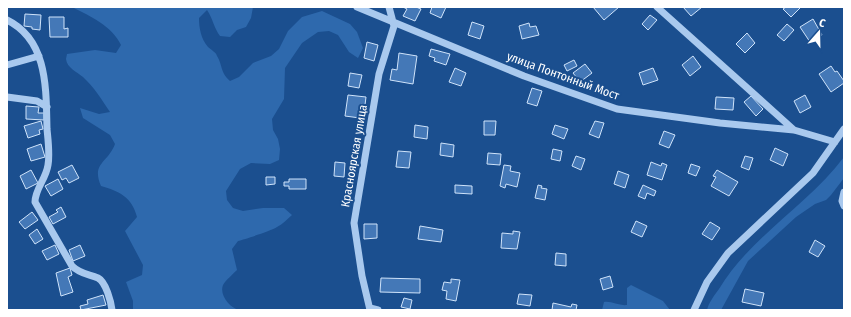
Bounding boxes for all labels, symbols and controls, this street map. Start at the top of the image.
north arrow [799,12,839,52]
text: С [817,16,827,30]
street label: улица Понтонный Мост [505,49,621,103]
street label: Красноярская улица [338,103,370,208]

